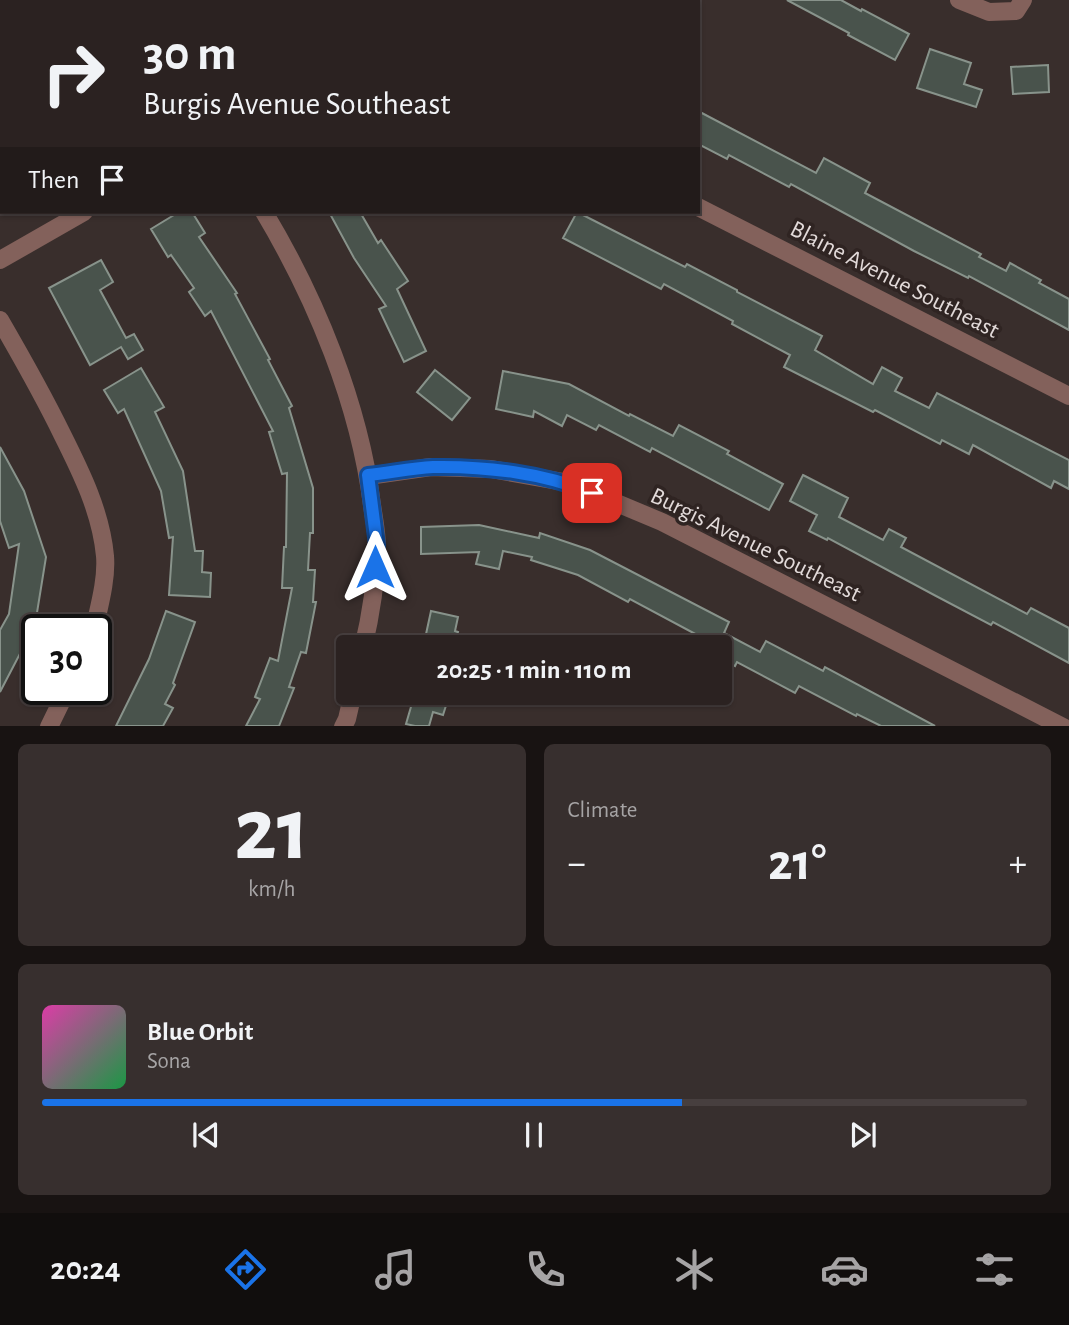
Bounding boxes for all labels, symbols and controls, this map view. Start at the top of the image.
icon: right [28,28,119,119]
text: 30 m [143,30,237,79]
text: Burgis Avenue Southeast [143,88,450,120]
icon: arrive [93,161,131,199]
text: Then [28,167,79,193]
street label: Blaine Avenue Southeast [786,217,1003,343]
pin [562,463,622,523]
icon: arrive [573,474,611,512]
street label: Burgis Avenue Southeast [647,484,865,606]
position arrow [338,530,412,604]
speed limit sign: 30 [21,614,112,705]
text: 20:25 · 1 min · 110 m [437,657,631,683]
text: 21 [234,785,310,876]
text: Climate [568,799,637,822]
text: 21° [768,837,826,889]
text: − [568,845,586,883]
text: + [1009,845,1027,883]
text: km/h [248,878,295,901]
text: Blue Orbit [147,1019,253,1045]
text: Sona [147,1050,191,1073]
icon: previous [187,1116,225,1154]
icon: pause [515,1116,553,1154]
icon: next [844,1116,882,1154]
icon: directions [221,1245,270,1294]
icon: music [371,1245,420,1294]
icon: phone [521,1245,570,1294]
icon: climate [670,1245,719,1294]
icon: car [820,1245,869,1294]
icon: filters [970,1245,1019,1294]
text: 20:24 [50,1253,121,1285]

